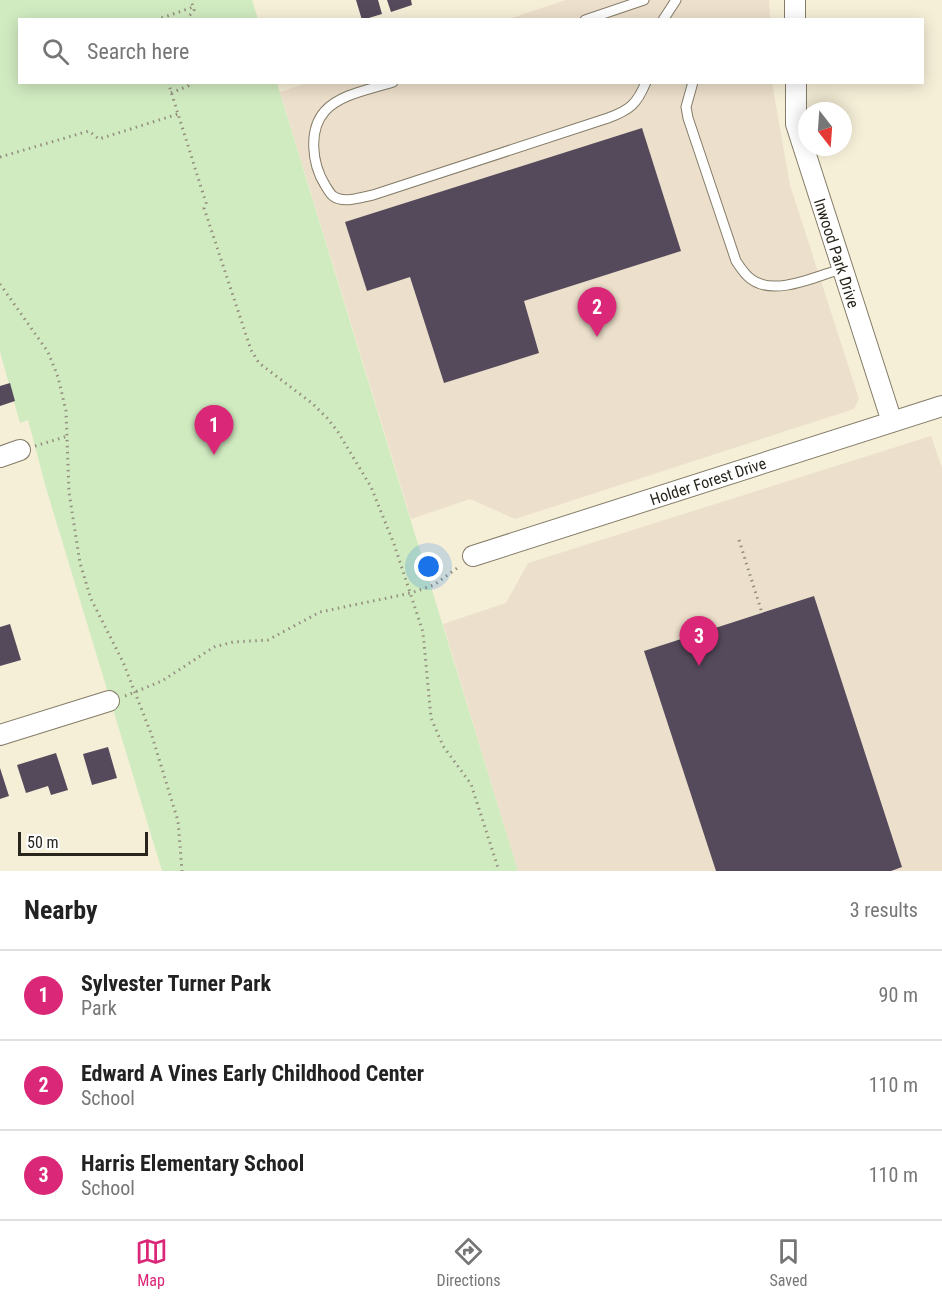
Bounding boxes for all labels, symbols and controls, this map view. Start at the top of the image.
search box [18,18,924,84]
icon: search [39,35,72,68]
text: Search here [87,39,189,64]
north arrow [798,102,852,156]
street label: Inwood Park Drive [810,196,863,310]
pin: 2 [578,288,616,337]
pin: 1 [194,406,234,455]
street label: Holder Forest Drive [648,454,769,509]
your location [414,552,443,581]
pin: 3 [680,616,718,666]
scale bar [18,829,148,856]
text: 50 m [27,833,59,852]
text: Nearby [24,895,98,925]
text: 3 results [850,898,918,922]
text: Sylvester Turner Park [81,971,271,996]
text: 1 [38,983,49,1007]
text: 90 m [879,983,918,1007]
text: Park [81,996,117,1020]
text: Edward A Vines Early Childhood Center [81,1061,424,1086]
text: 2 [38,1073,49,1097]
text: 110 m [869,1073,918,1097]
text: School [81,1086,135,1110]
text: Harris Elementary School [81,1151,304,1176]
text: 3 [38,1163,49,1187]
text: 110 m [869,1163,918,1187]
text: School [81,1176,135,1200]
tab: Map [135,1235,168,1290]
tab: Directions [437,1235,500,1290]
tab: Saved [769,1235,807,1290]

